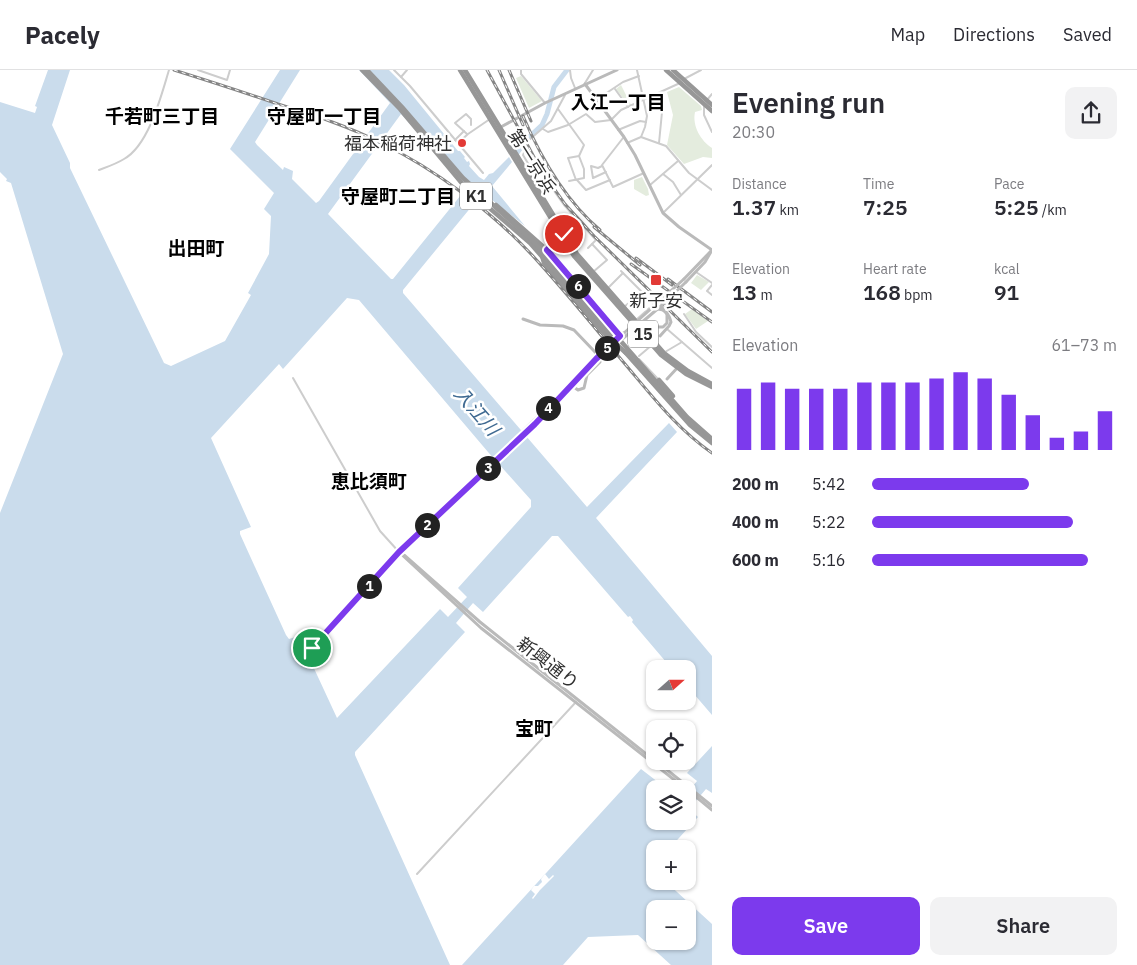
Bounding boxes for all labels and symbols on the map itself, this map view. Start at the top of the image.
district label: 入江一丁目 [570,90,666,114]
district label: 千若町三丁目 [105,104,219,128]
district label: 守屋町一丁目 [267,104,381,128]
street label: 第一京浜 [503,124,561,198]
place label: 福本稲荷神社 [344,132,452,155]
marker: 福本稲荷神社 [456,137,468,149]
road number: K1 [460,182,492,210]
district label: 守屋町二丁目 [341,184,455,208]
pin [543,213,585,255]
district label: 出田町 [167,236,225,260]
marker: 新子安 [649,273,663,287]
pin: 6 [566,274,590,298]
place label: 新子安 [629,289,683,312]
road number: 15 [628,320,658,348]
pin: 5 [594,336,620,360]
water label: 入江川 [449,382,506,442]
pin: 4 [536,396,560,420]
pin: 3 [476,456,500,480]
district label: 恵比須町 [331,469,407,493]
pin: 2 [414,512,440,538]
pin: 1 [356,574,382,598]
pin [291,627,333,669]
street label: 新興通り [513,632,583,694]
north arrow [646,660,696,710]
district label: 宝町 [515,716,553,740]

